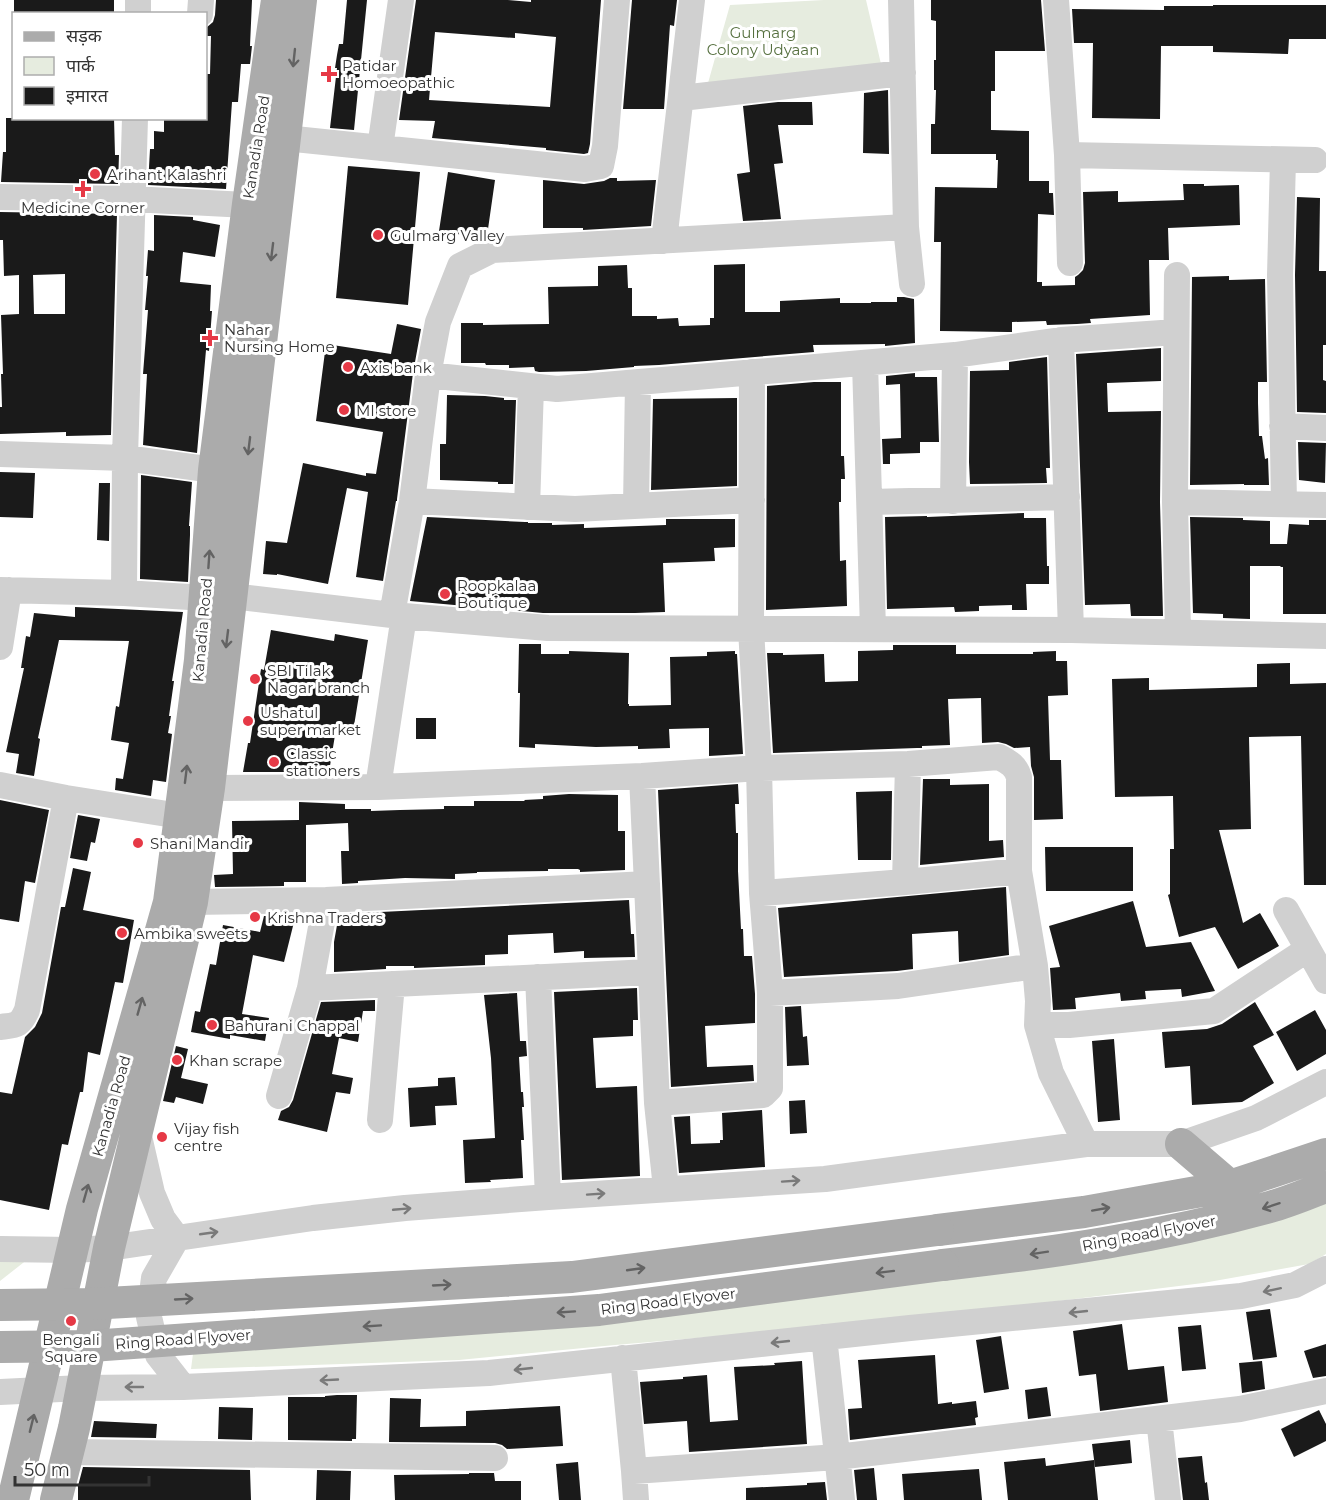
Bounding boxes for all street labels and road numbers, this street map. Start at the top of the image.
street label: Kanadia Road [238,94,274,200]
street label: Kanadia Road [188,577,216,683]
street label: Kanadia Road [87,1053,135,1159]
street label: Ring Road Flyover [1080,1211,1218,1255]
street label: Ring Road Flyover [599,1283,737,1319]
street label: Ring Road Flyover [115,1325,251,1353]

